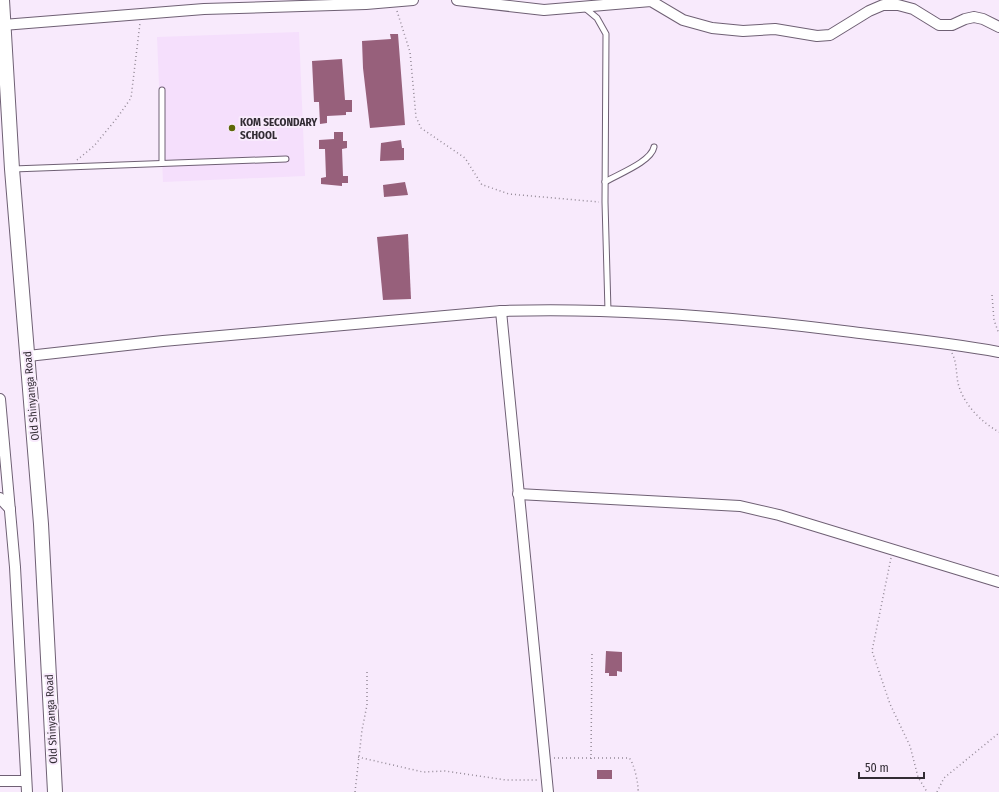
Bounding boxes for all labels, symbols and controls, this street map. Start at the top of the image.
place label: KOM SECONDARY SCHOOL [240,116,318,142]
marker: KOM SECONDARY SCHOOL [227,123,237,133]
street label: Old Shinyanga Road [21,351,42,441]
street label: Old Shinyanga Road [43,674,60,764]
scale bar [859,754,924,780]
text: 50 m [865,761,889,775]

